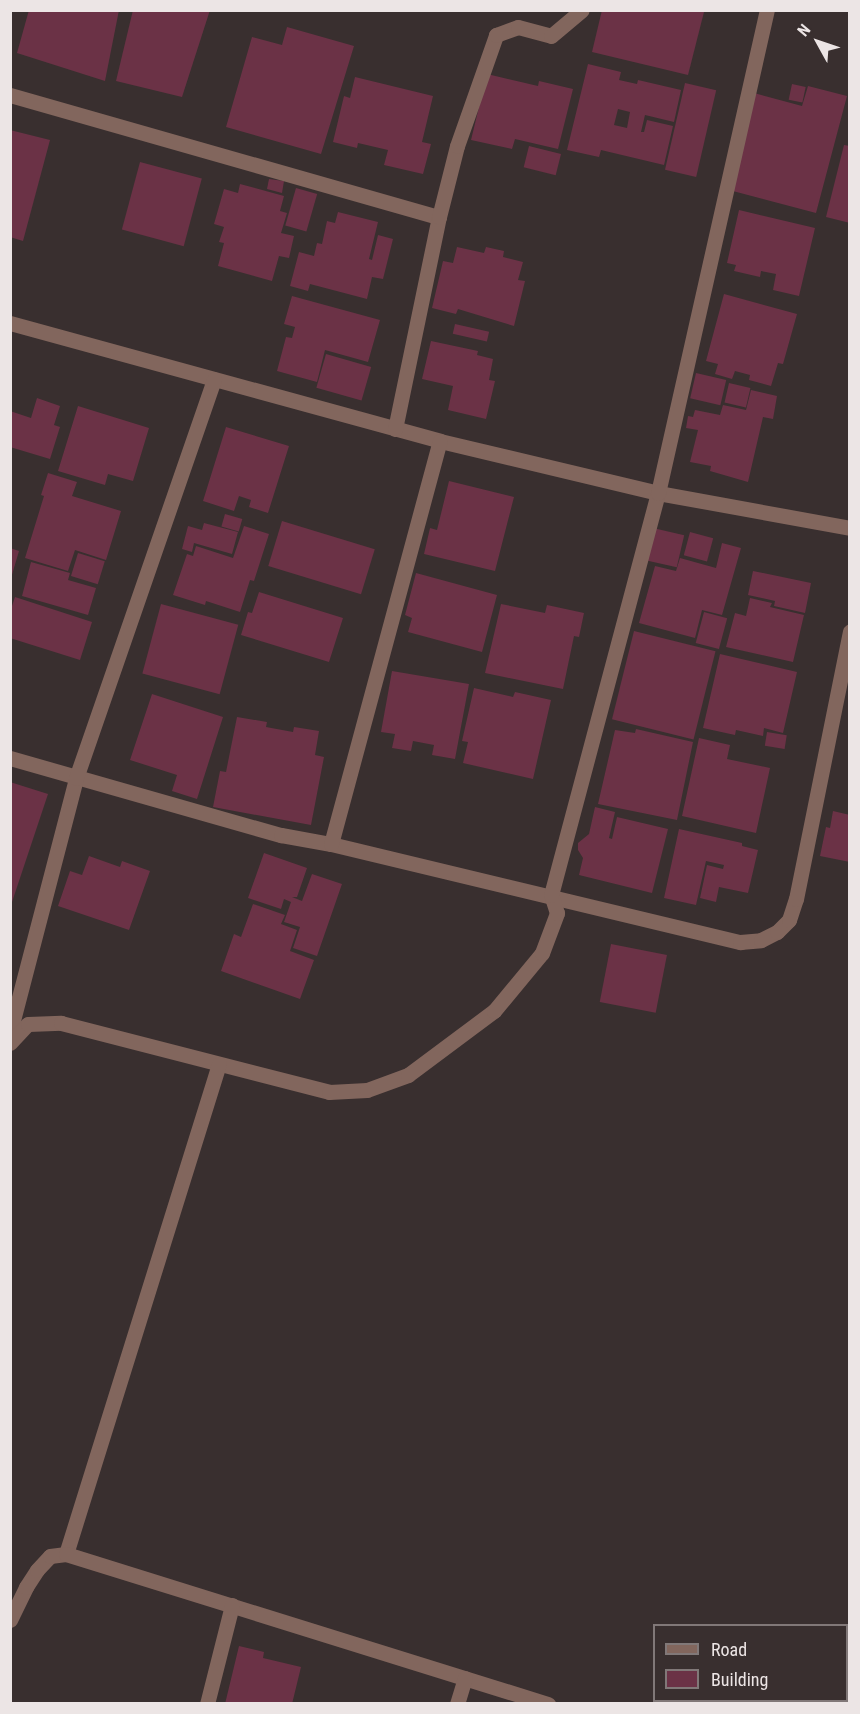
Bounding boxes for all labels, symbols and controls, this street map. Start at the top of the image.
north arrow [788,12,848,72]
text: N [793,20,814,40]
legend [653,1624,848,1702]
text: Road [711,1639,747,1660]
text: Building [711,1669,768,1690]

